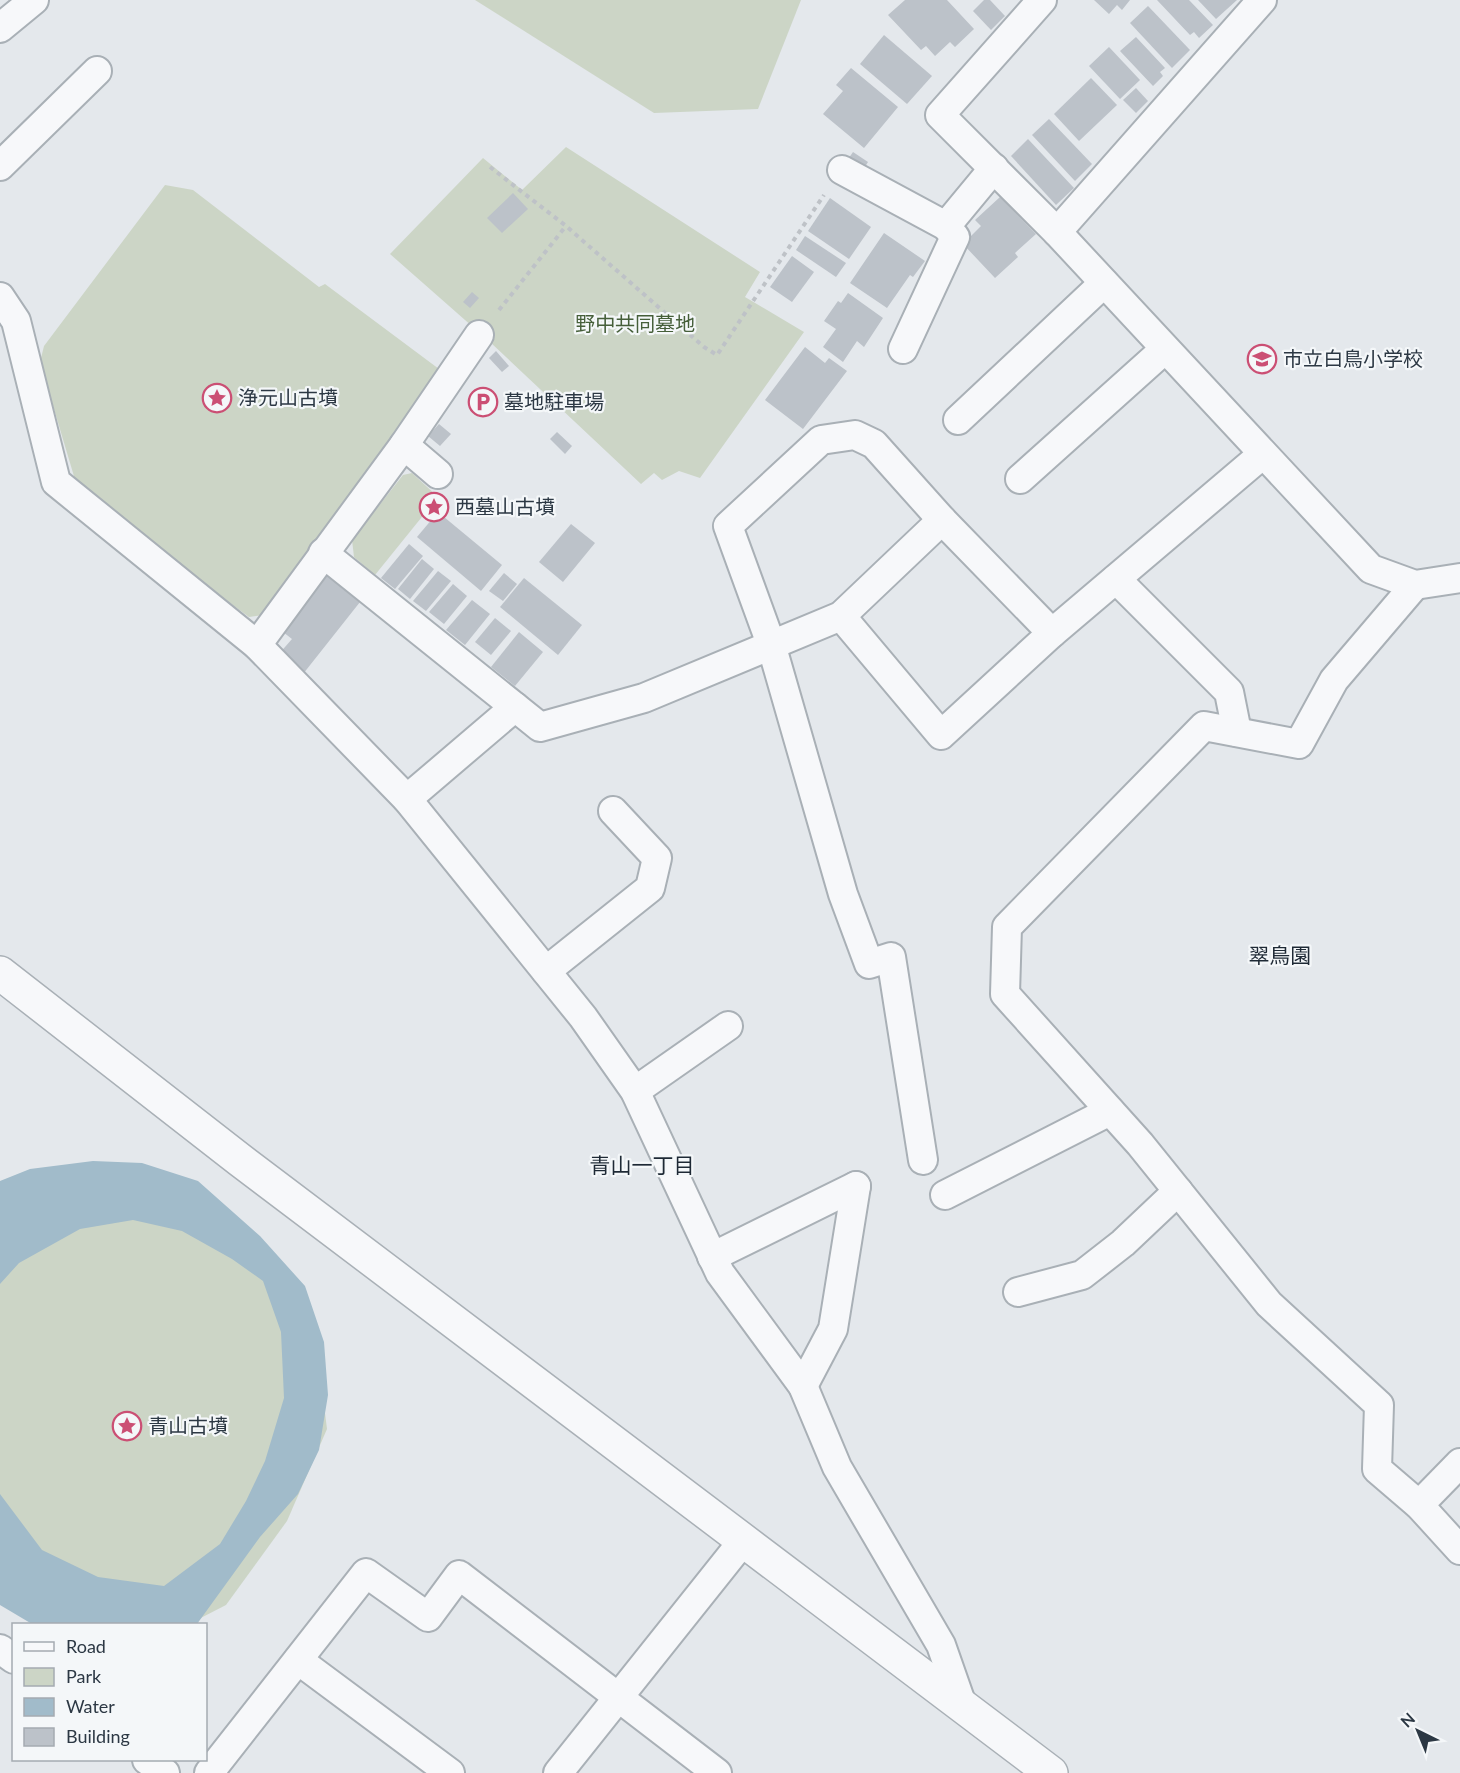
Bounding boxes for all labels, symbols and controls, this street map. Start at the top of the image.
park label: 野中共同墓地 [575,311,695,335]
school or university icon: 市立白鳥小学校 [1246,343,1278,375]
place label: 市立白鳥小学校 [1283,346,1423,370]
place icon: 浄元山古墳 [201,382,233,414]
place label: 浄元山古墳 [238,385,338,409]
parking icon: 墓地駐車場 [467,386,499,418]
place label: 墓地駐車場 [504,389,604,413]
place icon: 西墓山古墳 [418,491,450,523]
place label: 西墓山古墳 [455,494,555,518]
district label: 翠鳥園 [1249,942,1312,967]
district label: 青山一丁目 [590,1152,695,1177]
place icon: 青山古墳 [111,1410,143,1442]
place label: 青山古墳 [148,1413,228,1437]
legend [12,1623,207,1761]
text: Road [66,1635,106,1657]
text: Park [66,1665,102,1687]
text: Water [66,1695,115,1717]
north arrow [1388,1701,1448,1761]
text: N [1396,1709,1418,1731]
text: Building [66,1725,130,1747]

